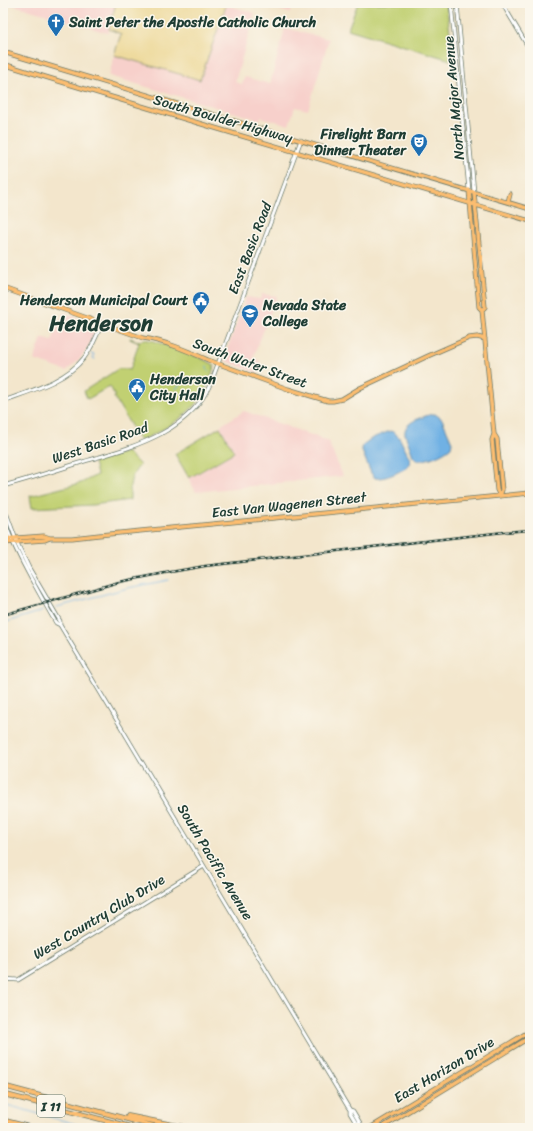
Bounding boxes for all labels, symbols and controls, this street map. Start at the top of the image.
place label: Saint Peter the Apostle Catholic Church [68,10,317,35]
church icon: Saint Peter the Apostle Catholic Church [46,12,66,37]
street label: North Major Avenue [436,35,472,161]
street label: South Boulder Highway [150,87,296,151]
place label: Firelight Barn Dinner Theater [314,122,407,163]
theatre icon: Firelight Barn Dinner Theater [409,132,429,157]
street label: East Basic Road [221,197,280,298]
place label: Henderson Municipal Court [19,288,189,313]
public building icon: Henderson Municipal Court [191,290,211,315]
place label: Nevada State College [262,293,347,334]
school or university icon: Nevada State College [240,303,260,328]
district label: Henderson [48,304,153,343]
street label: South Water Street [189,331,311,395]
place label: Henderson City Hall [149,367,216,408]
public building icon: Henderson City Hall [127,377,147,402]
street label: West Basic Road [49,414,153,471]
street label: East Van Wagenen Street [211,484,369,526]
street label: South Pacific Avenue [170,799,260,925]
street label: West Country Club Drive [28,867,170,966]
street label: East Horizon Drive [389,1030,499,1110]
road number: I 11 [37,1095,65,1117]

